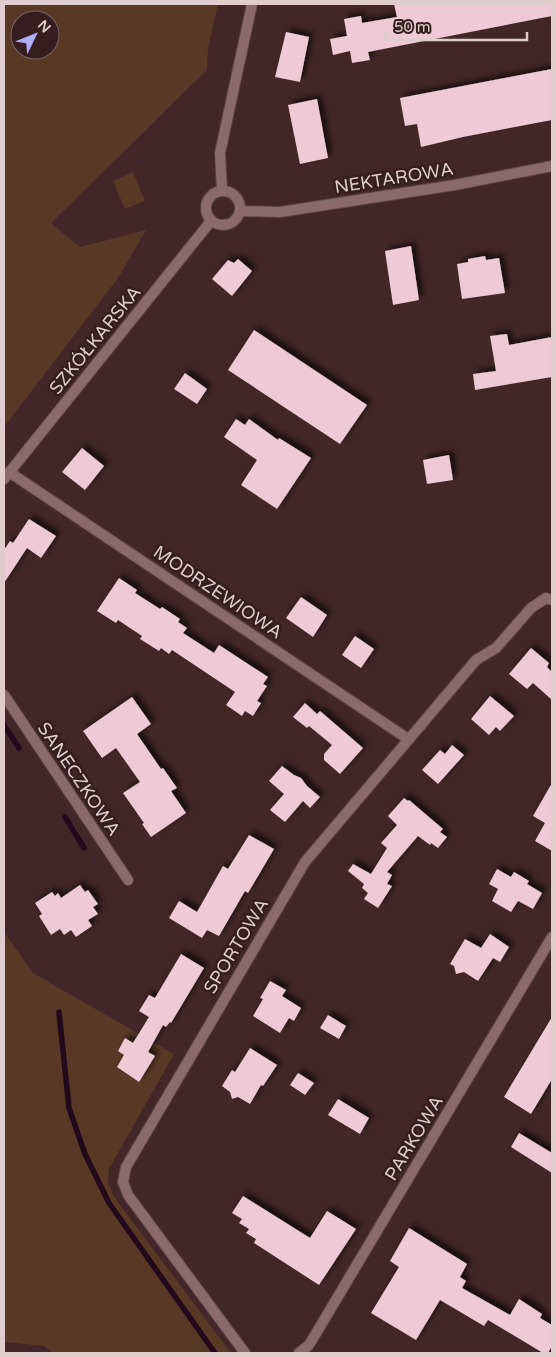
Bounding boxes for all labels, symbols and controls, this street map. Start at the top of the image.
north arrow [10,10,60,60]
scale bar [386,10,527,42]
text: N [34,17,54,36]
text: 50 m [394,18,431,36]
street label: NEKTAROWA [333,158,455,198]
street label: SZKÓŁKARSKA [44,281,146,399]
street label: MODRZEWIOWA [149,541,287,643]
street label: SANECZKOWA [33,718,125,840]
street label: SPORTOWA [199,894,273,998]
street label: PARKOWA [380,1091,448,1185]

